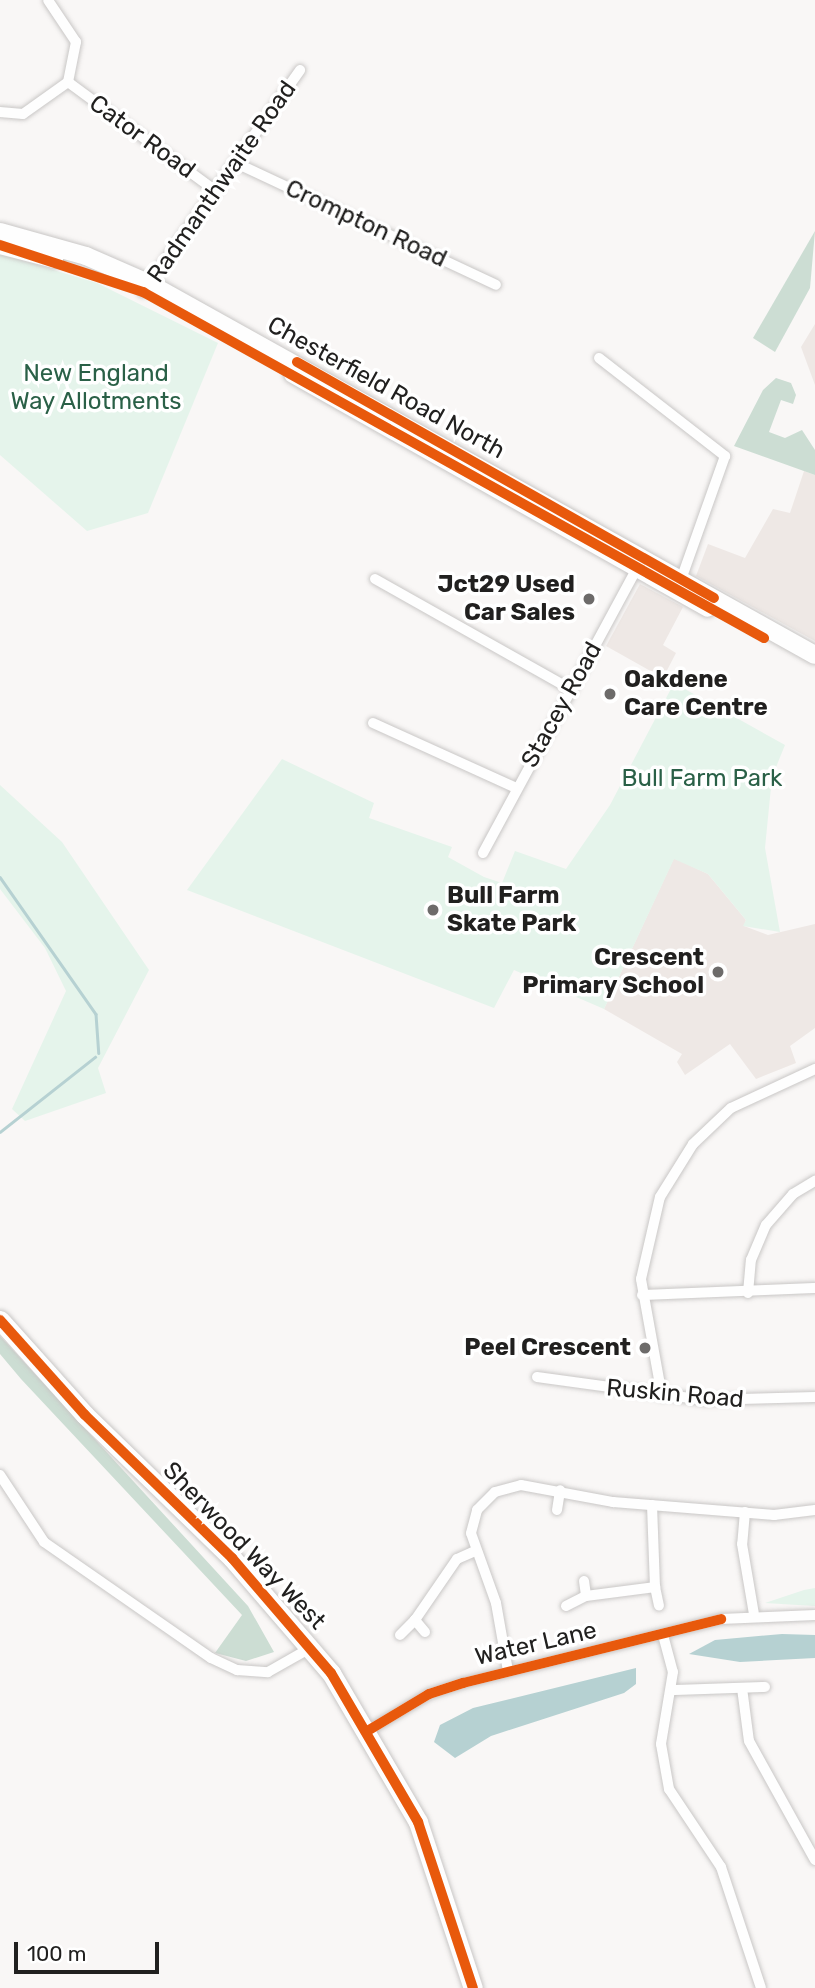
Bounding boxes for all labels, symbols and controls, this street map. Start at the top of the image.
street label: Radmanthwaite Road [142,76,302,288]
street label: Cator Road [83,89,201,185]
street label: Crompton Road [281,174,451,274]
street label: Chesterfield Road North [262,311,510,465]
park label: New England Way Allotments [10,360,182,416]
place label: Jct29 Used Car Sales [437,571,575,627]
marker: Jct29 Used Car Sales [581,591,597,607]
street label: Stacey Road [516,637,608,773]
place label: Oakdene Care Centre [624,666,768,722]
marker: Oakdene Care Centre [602,686,618,702]
park label: Bull Farm Park [622,765,782,793]
place label: Bull Farm Skate Park [447,882,576,938]
marker: Bull Farm Skate Park [425,902,441,918]
place label: Crescent Primary School [522,944,704,1000]
marker: Crescent Primary School [710,964,726,980]
place label: Peel Crescent [464,1334,631,1362]
marker: Peel Crescent [637,1340,653,1356]
street label: Ruskin Road [605,1374,745,1414]
street label: Sherwood Way West [156,1456,332,1636]
street label: Water Lane [472,1616,600,1672]
scale bar [18,1928,163,1972]
text: 100 m [27,1941,86,1966]

